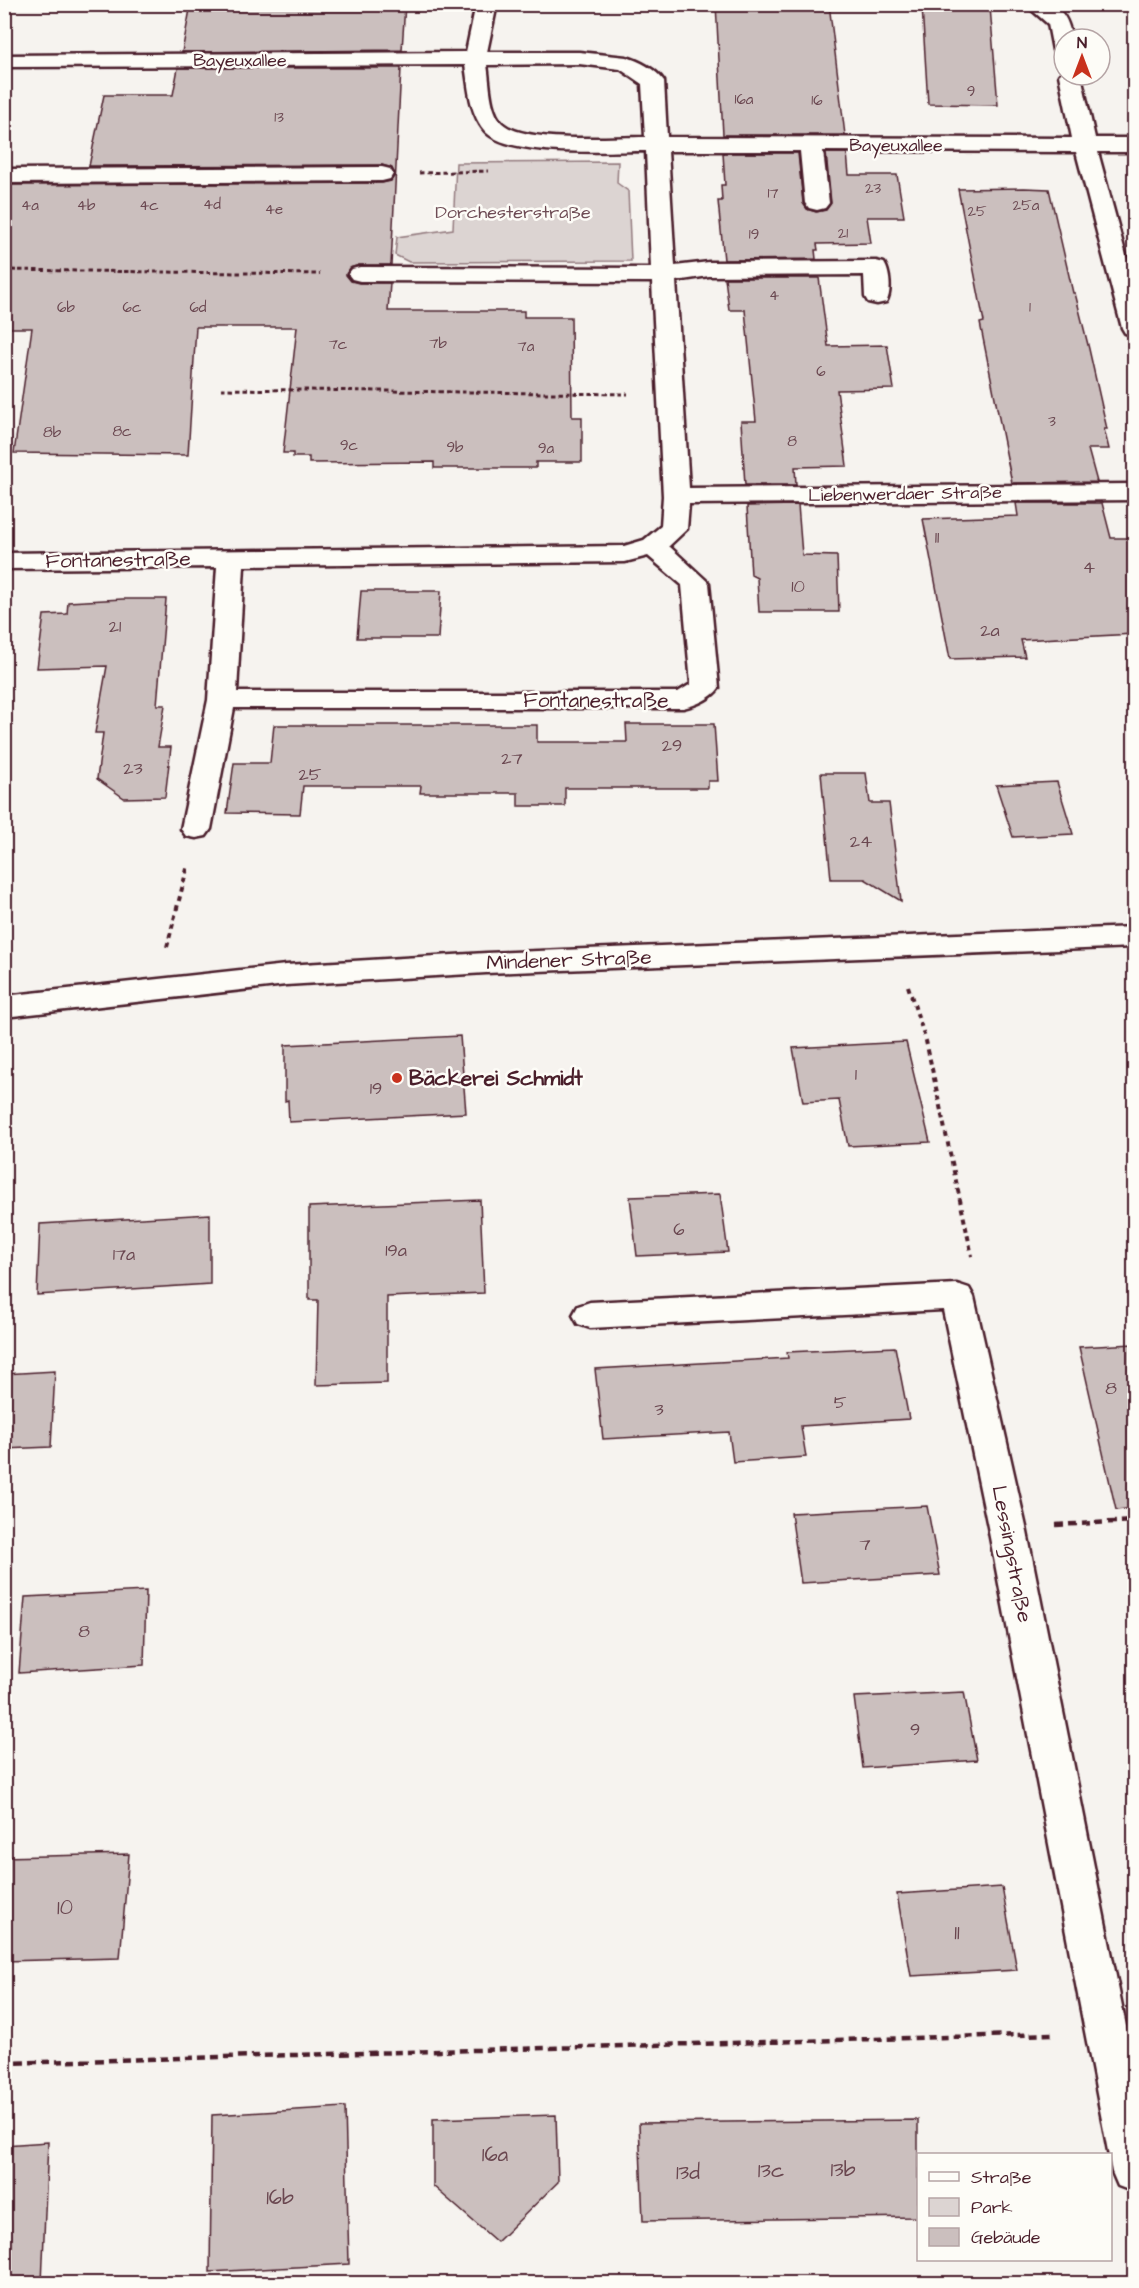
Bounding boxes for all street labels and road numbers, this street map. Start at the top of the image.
street label: Bayeuxallee [193,48,287,74]
street label: Bayeuxallee [849,133,943,159]
street label: Liebenwerdaer Straße [808,480,1002,508]
street label: Fontanestraße [45,544,191,576]
street label: Fontanestraße [523,686,669,715]
street label: Mindener Straße [486,943,652,977]
street label: Lessingstraße [983,1483,1040,1625]

